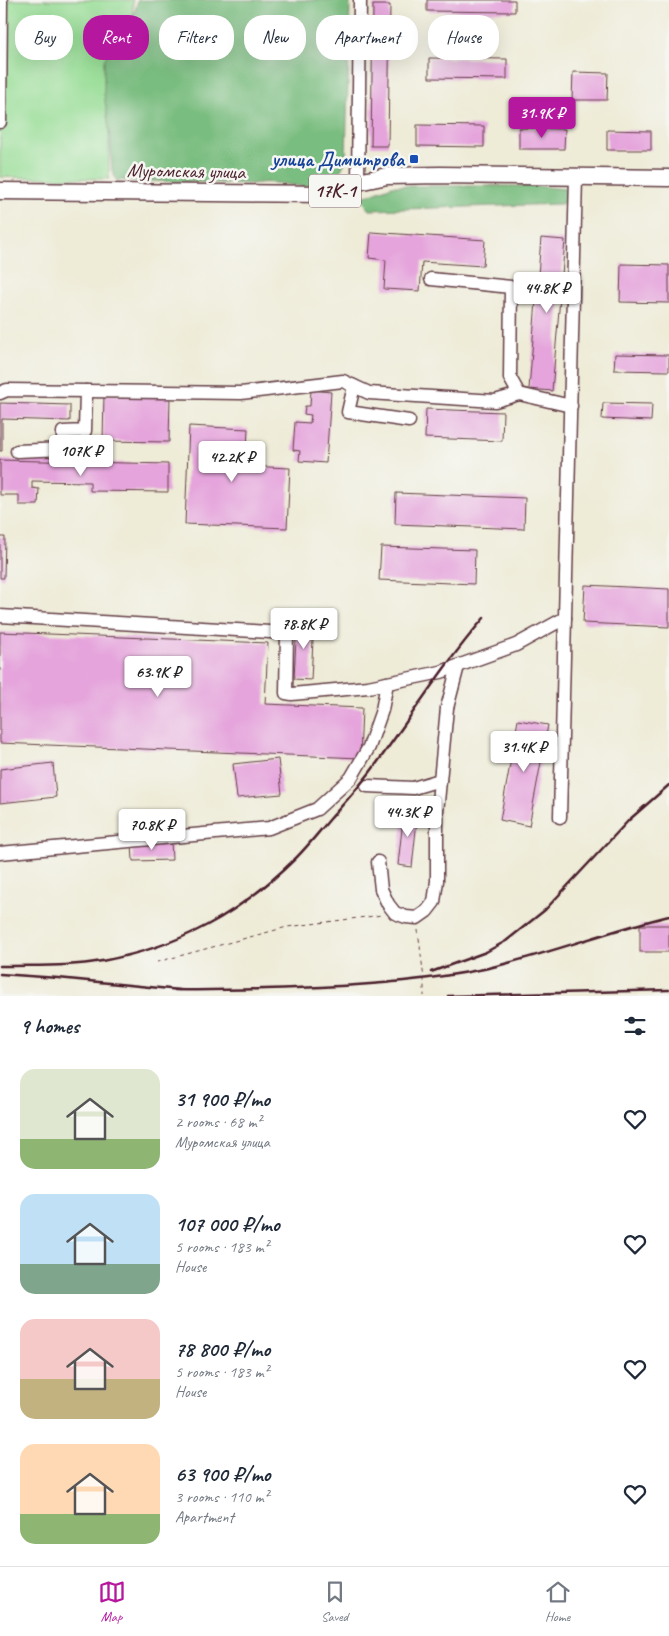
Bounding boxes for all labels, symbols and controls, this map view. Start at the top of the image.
chip: Buy [15,15,73,60]
chip: Rent [83,15,149,60]
chip: Filters [159,15,234,60]
chip: New [244,15,306,60]
chip: Apartment [316,15,418,60]
chip: House [428,15,499,60]
pin: 31.9K ₽ [496,96,588,139]
text: 31.9K ₽ [520,103,564,123]
place label: улица Димитрова [270,147,406,172]
marker: улица Димитрова [408,153,420,165]
street label: Муромская улица [127,157,247,185]
road number: 17К-1 [309,175,361,208]
pin: 44.8K ₽ [501,272,593,314]
text: 44.8K ₽ [524,278,570,298]
pin: 107K ₽ [40,434,122,477]
pin: 42.2K ₽ [186,440,278,483]
text: 107K ₽ [60,441,102,461]
text: 42.2K ₽ [209,447,255,467]
pin: 78.8K ₽ [258,608,350,650]
text: 78.8K ₽ [282,614,326,634]
pin: 63.9K ₽ [112,656,204,698]
text: 63.9K ₽ [135,662,181,682]
pin: 31.4K ₽ [478,730,570,773]
text: 31.4K ₽ [501,737,547,757]
pin: 44.3K ₽ [362,796,454,838]
text: 44.3K ₽ [385,802,431,822]
pin: 70.8K ₽ [106,808,198,851]
text: 70.8K ₽ [130,815,174,835]
icon: filters [621,1012,649,1040]
text: 9 homes [20,1013,79,1039]
text: 31 900 ₽/mo [175,1086,270,1112]
icon: home [60,1089,120,1149]
icon: heart [621,1105,649,1133]
text: 2 rooms · 68 m² [175,1112,261,1132]
text: Муромская улица [175,1132,270,1152]
text: 107 000 ₽/mo [175,1211,280,1237]
icon: home [60,1214,120,1274]
icon: heart [621,1230,649,1258]
text: 5 rooms · 183 m² [175,1237,269,1257]
text: House [175,1257,206,1277]
text: 78 800 ₽/mo [175,1336,270,1362]
icon: home [60,1339,120,1399]
icon: heart [621,1355,649,1383]
text: 5 rooms · 183 m² [175,1362,269,1382]
text: House [175,1382,206,1402]
text: 63 900 ₽/mo [175,1461,270,1487]
icon: home [60,1464,120,1524]
icon: heart [621,1480,649,1508]
text: 3 rooms · 110 m² [175,1487,269,1507]
text: Apartment [175,1507,234,1527]
tab: Map [98,1578,126,1625]
tab: Saved [321,1578,349,1625]
tab: Home [544,1578,572,1625]

